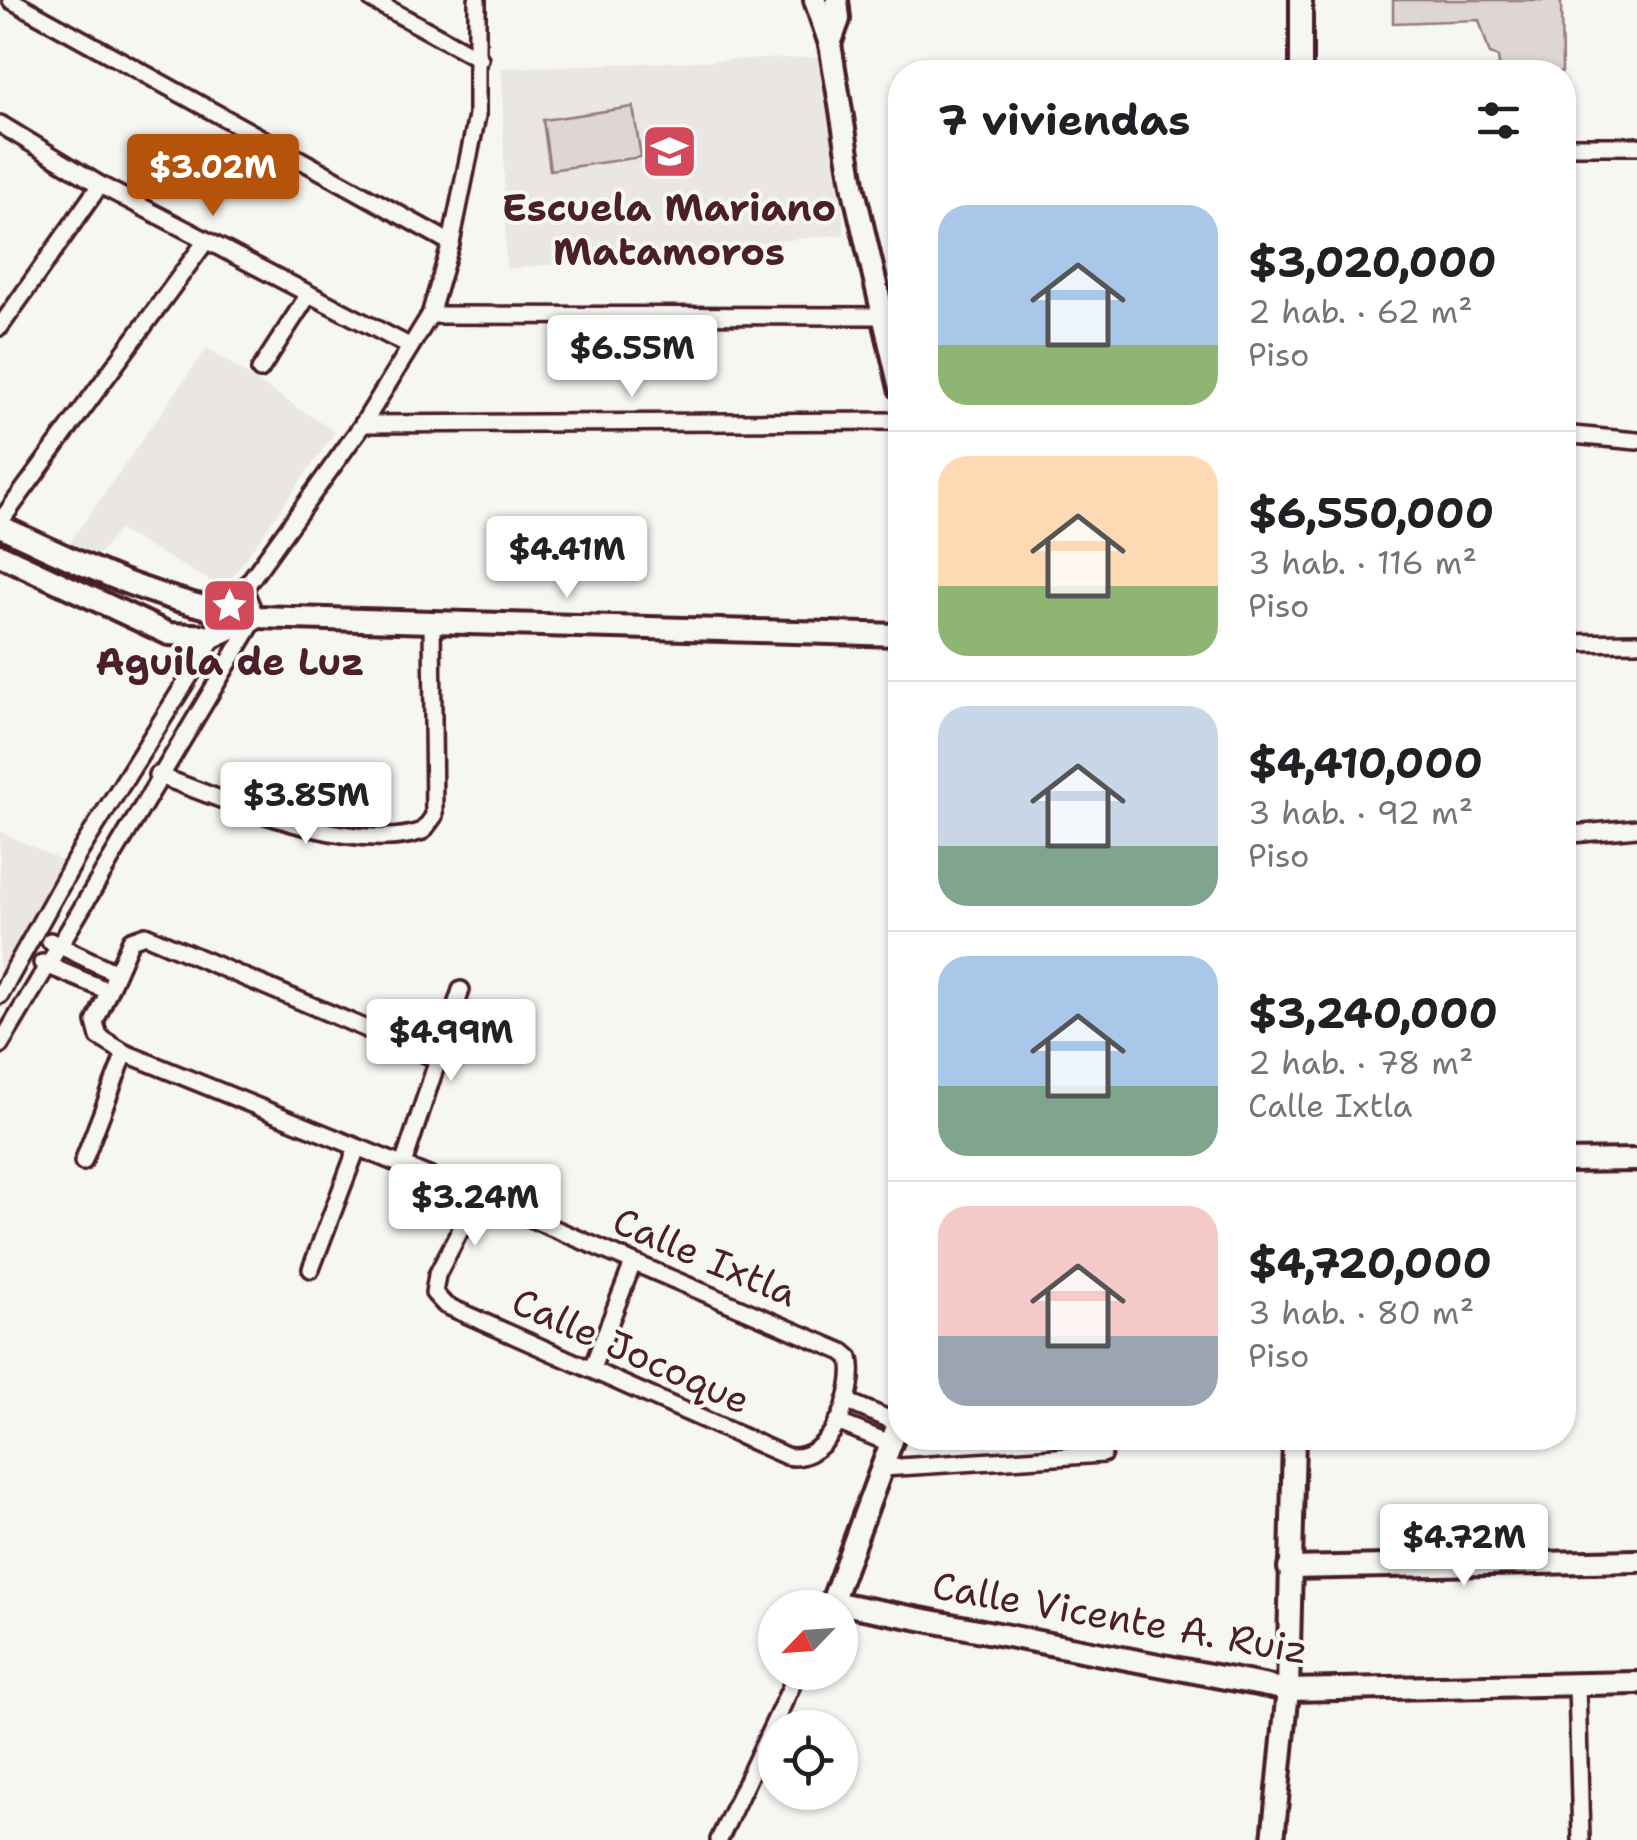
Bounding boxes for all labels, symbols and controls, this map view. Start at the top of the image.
text: 7 viviendas [938,92,1190,148]
icon: filters [1471,93,1526,148]
school or university icon: Escuela Mariano Matamoros [639,121,699,181]
pin: $3.02M [132,134,294,219]
text: $3.02M [149,145,277,188]
place label: Escuela Mariano Matamoros [502,182,836,277]
text: $3,020,000 [1248,234,1497,290]
icon: home [1018,245,1138,365]
text: 2 hab. · 62 m² [1248,290,1473,333]
pin: $6.55M [551,315,713,400]
text: $6.55M [569,326,695,369]
text: Piso [1248,333,1309,376]
text: $6,550,000 [1248,485,1494,541]
icon: home [1018,496,1138,616]
pin: $4.41M [486,516,648,601]
text: $4.41M [508,527,626,570]
text: 3 hab. · 116 m² [1248,541,1477,584]
place icon: Aguila de Luz [200,575,260,635]
text: Piso [1248,584,1309,627]
place label: Aguila de Luz [95,636,365,687]
text: $4,410,000 [1248,735,1483,791]
icon: home [1018,746,1138,866]
pin: $3.85M [225,762,387,847]
text: $3.85M [242,773,370,816]
text: 3 hab. · 92 m² [1248,791,1473,834]
text: Piso [1248,834,1309,877]
text: $3,240,000 [1248,985,1498,1041]
icon: home [1018,996,1138,1116]
pin: $4.99M [370,999,532,1084]
text: $4.99M [389,1010,513,1053]
text: 2 hab. · 78 m² [1248,1041,1474,1084]
text: Calle Ixtla [1248,1084,1413,1127]
pin: $3.24M [394,1164,556,1249]
text: $3.24M [411,1175,539,1218]
street label: Calle Ixtla [605,1195,805,1318]
text: $4,720,000 [1248,1235,1492,1291]
icon: home [1018,1246,1138,1366]
street label: Calle Jocoque [504,1275,758,1426]
text: 3 hab. · 80 m² [1248,1291,1474,1334]
text: Piso [1248,1334,1309,1377]
pin: $4.72M [1383,1504,1545,1589]
text: $4.72M [1402,1515,1526,1558]
street label: Calle Vicente A. Ruiz [928,1559,1312,1676]
north arrow [758,1590,858,1690]
map controls [758,1590,858,1810]
button: locate [758,1710,858,1810]

